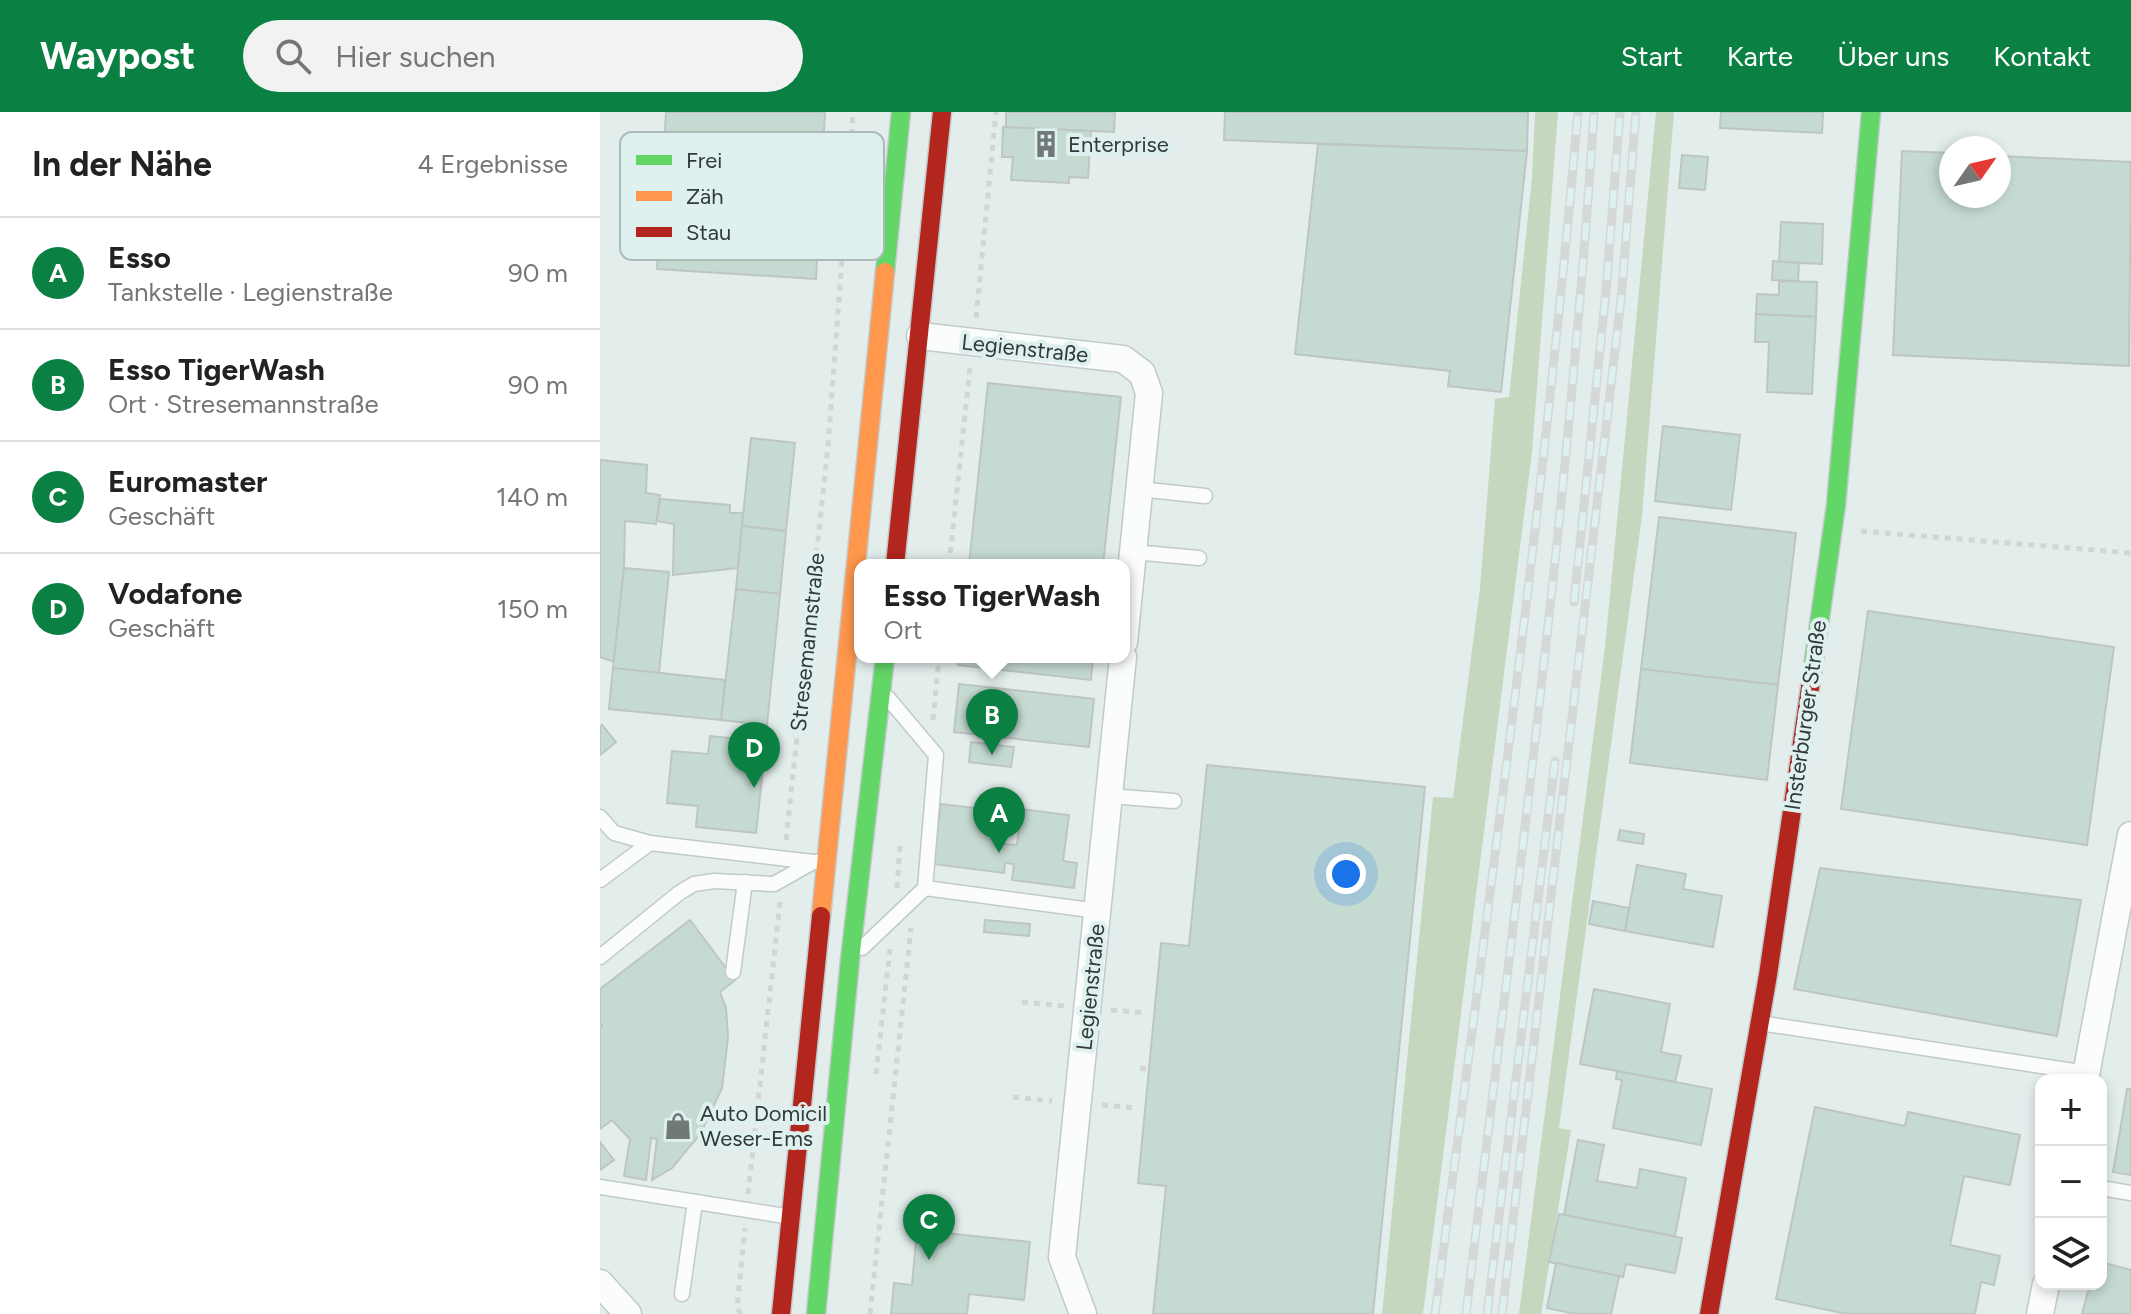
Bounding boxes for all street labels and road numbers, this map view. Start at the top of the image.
street label: Legienstraße [960,328,1090,369]
street label: Stresemannstraße [785,551,830,733]
street label: Insterburger Straße [1779,618,1832,812]
street label: Legienstraße [1070,922,1111,1052]

